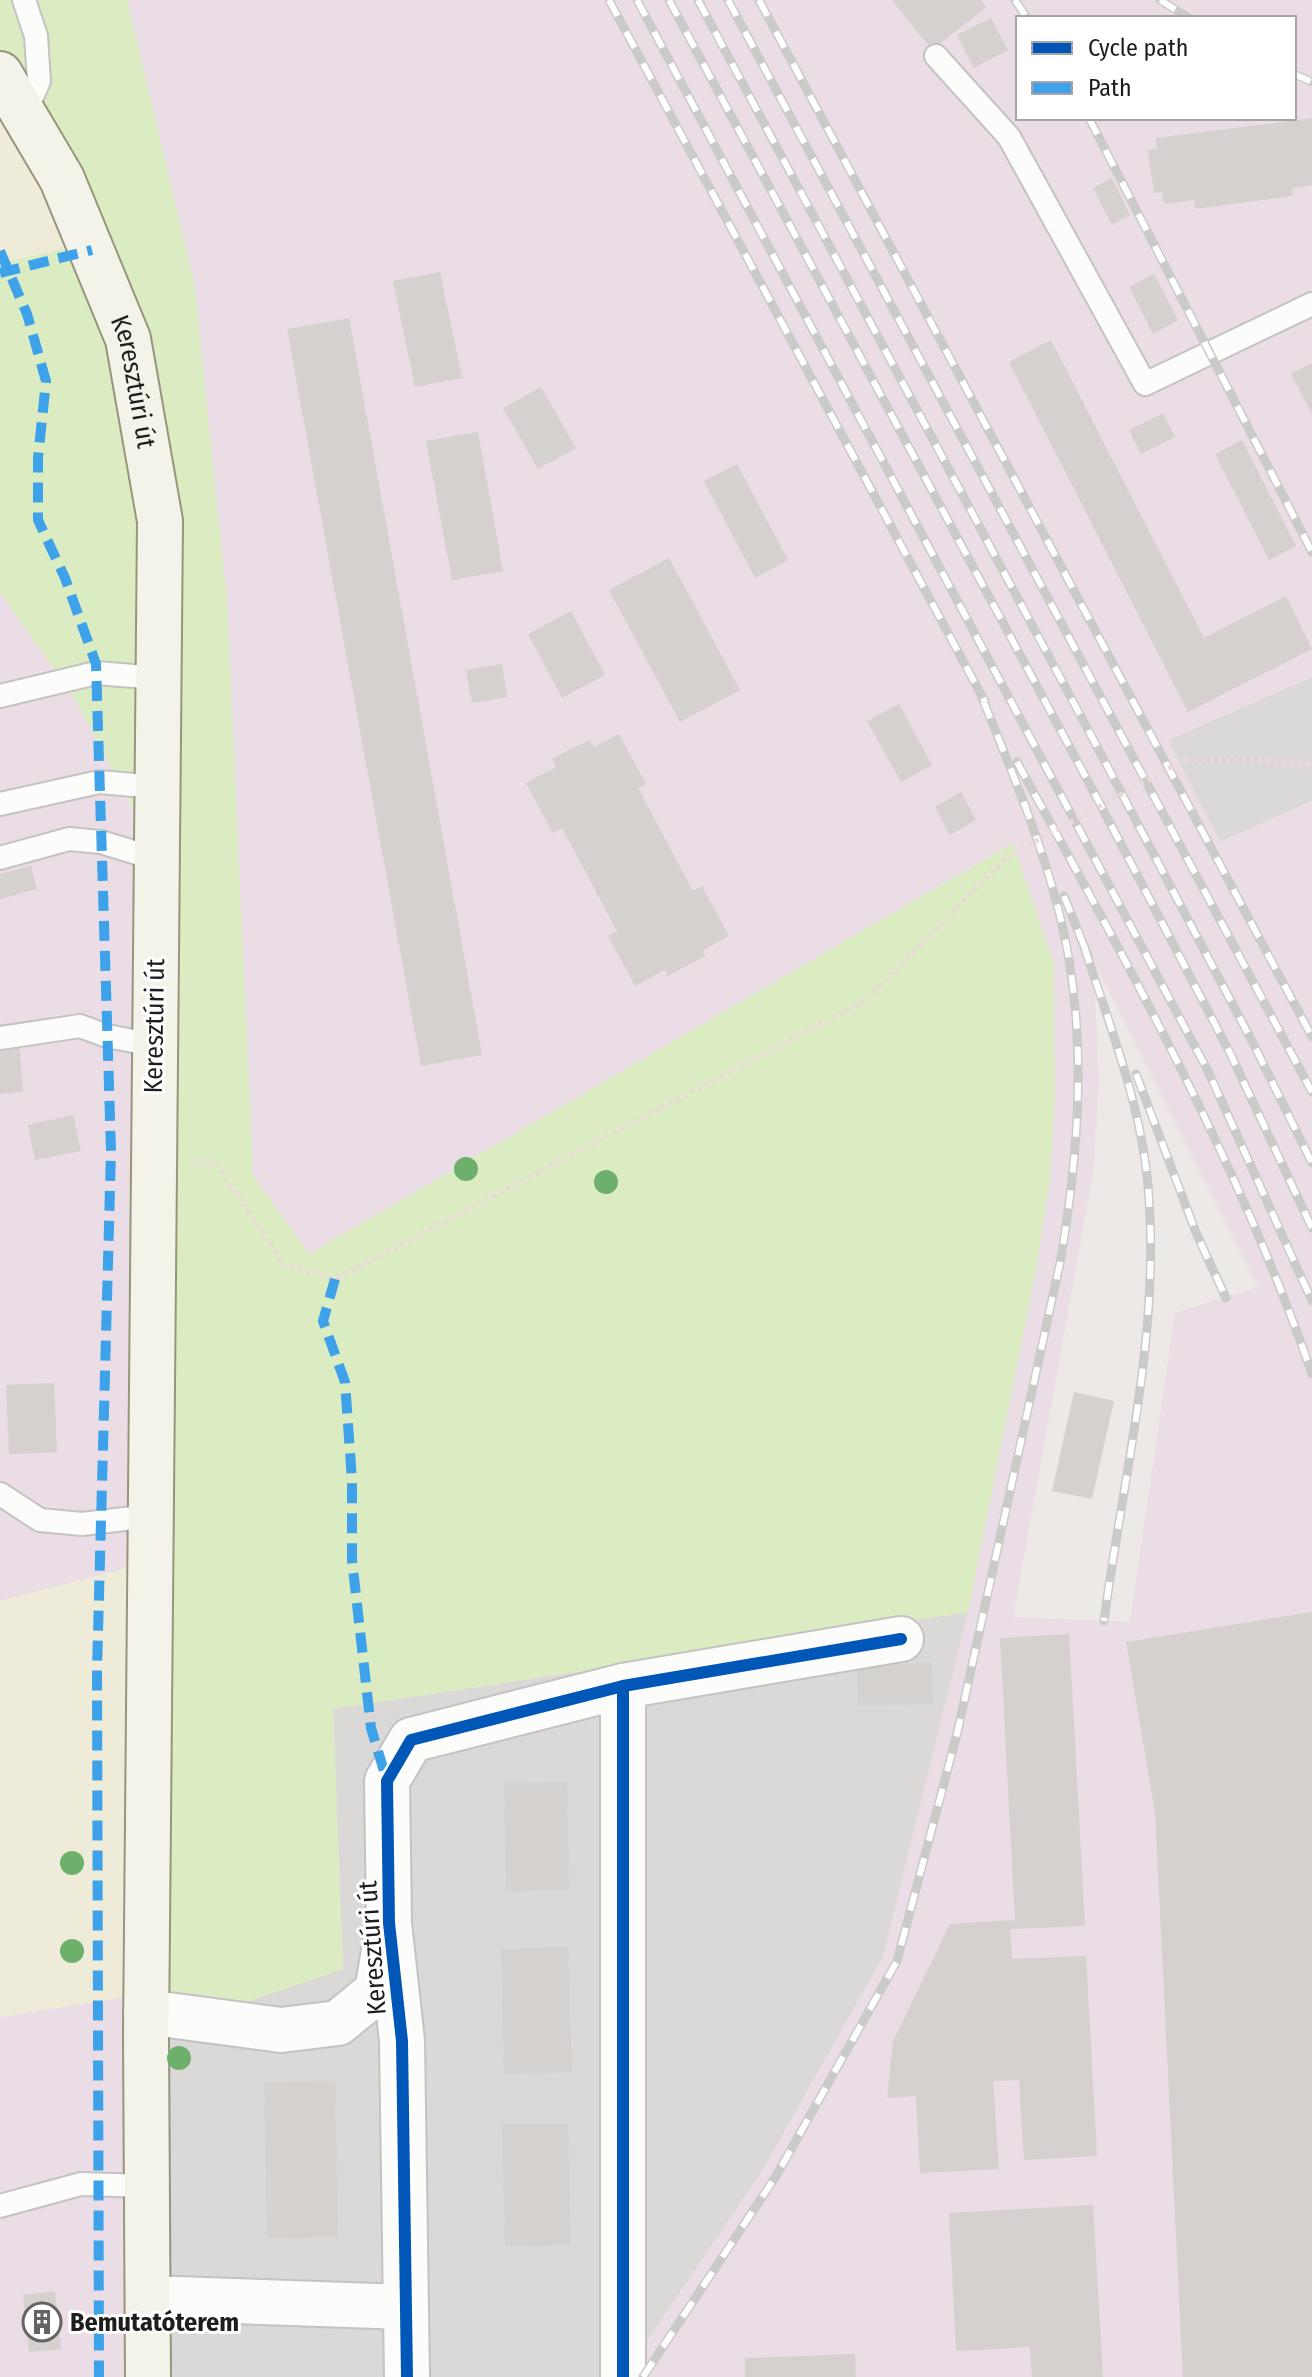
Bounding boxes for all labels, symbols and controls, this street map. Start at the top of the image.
legend [1016,16,1296,120]
text: Cycle path [1088,34,1188,62]
text: Path [1088,74,1132,102]
street label: Keresztúri út [104,311,162,451]
street label: Keresztúri út [138,958,171,1094]
street label: Keresztúri út [352,1879,393,2016]
building icon: Bemutatóterem [21,2301,63,2343]
place label: Bemutatóterem [70,2307,239,2338]

